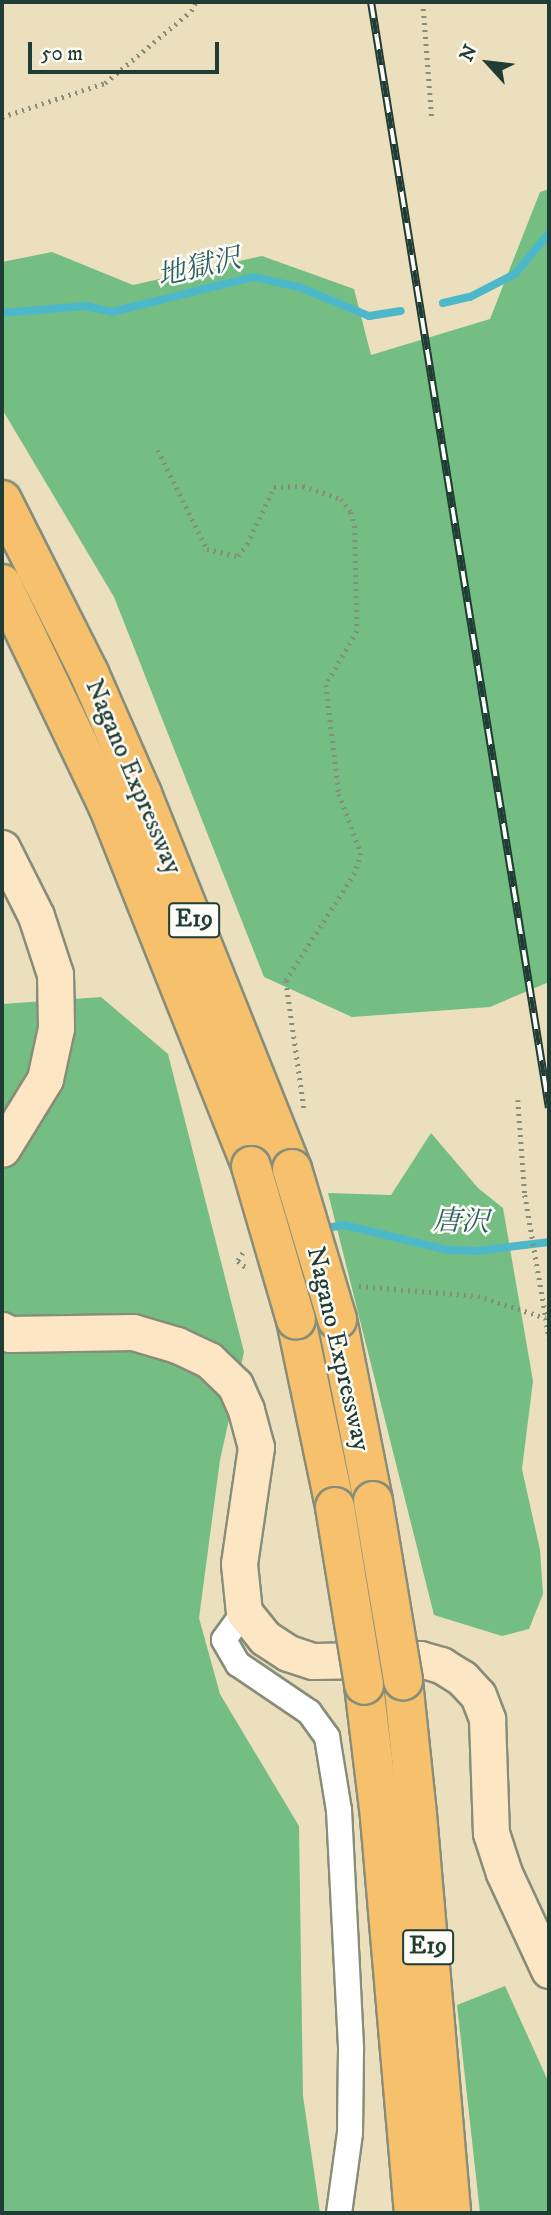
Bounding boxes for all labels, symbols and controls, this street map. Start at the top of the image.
scale bar [32,28,222,72]
north arrow [453,28,523,98]
text: 50 m [41,41,83,67]
text: N [455,41,483,65]
water label: 地獄沢 [154,242,244,294]
street label: Nagano Expressway [78,675,188,879]
road number: E19 [168,900,220,940]
water label: 唐沢 [432,1204,490,1240]
street label: Nagano Expressway [299,1244,377,1454]
road number: E19 [402,1926,454,1968]

